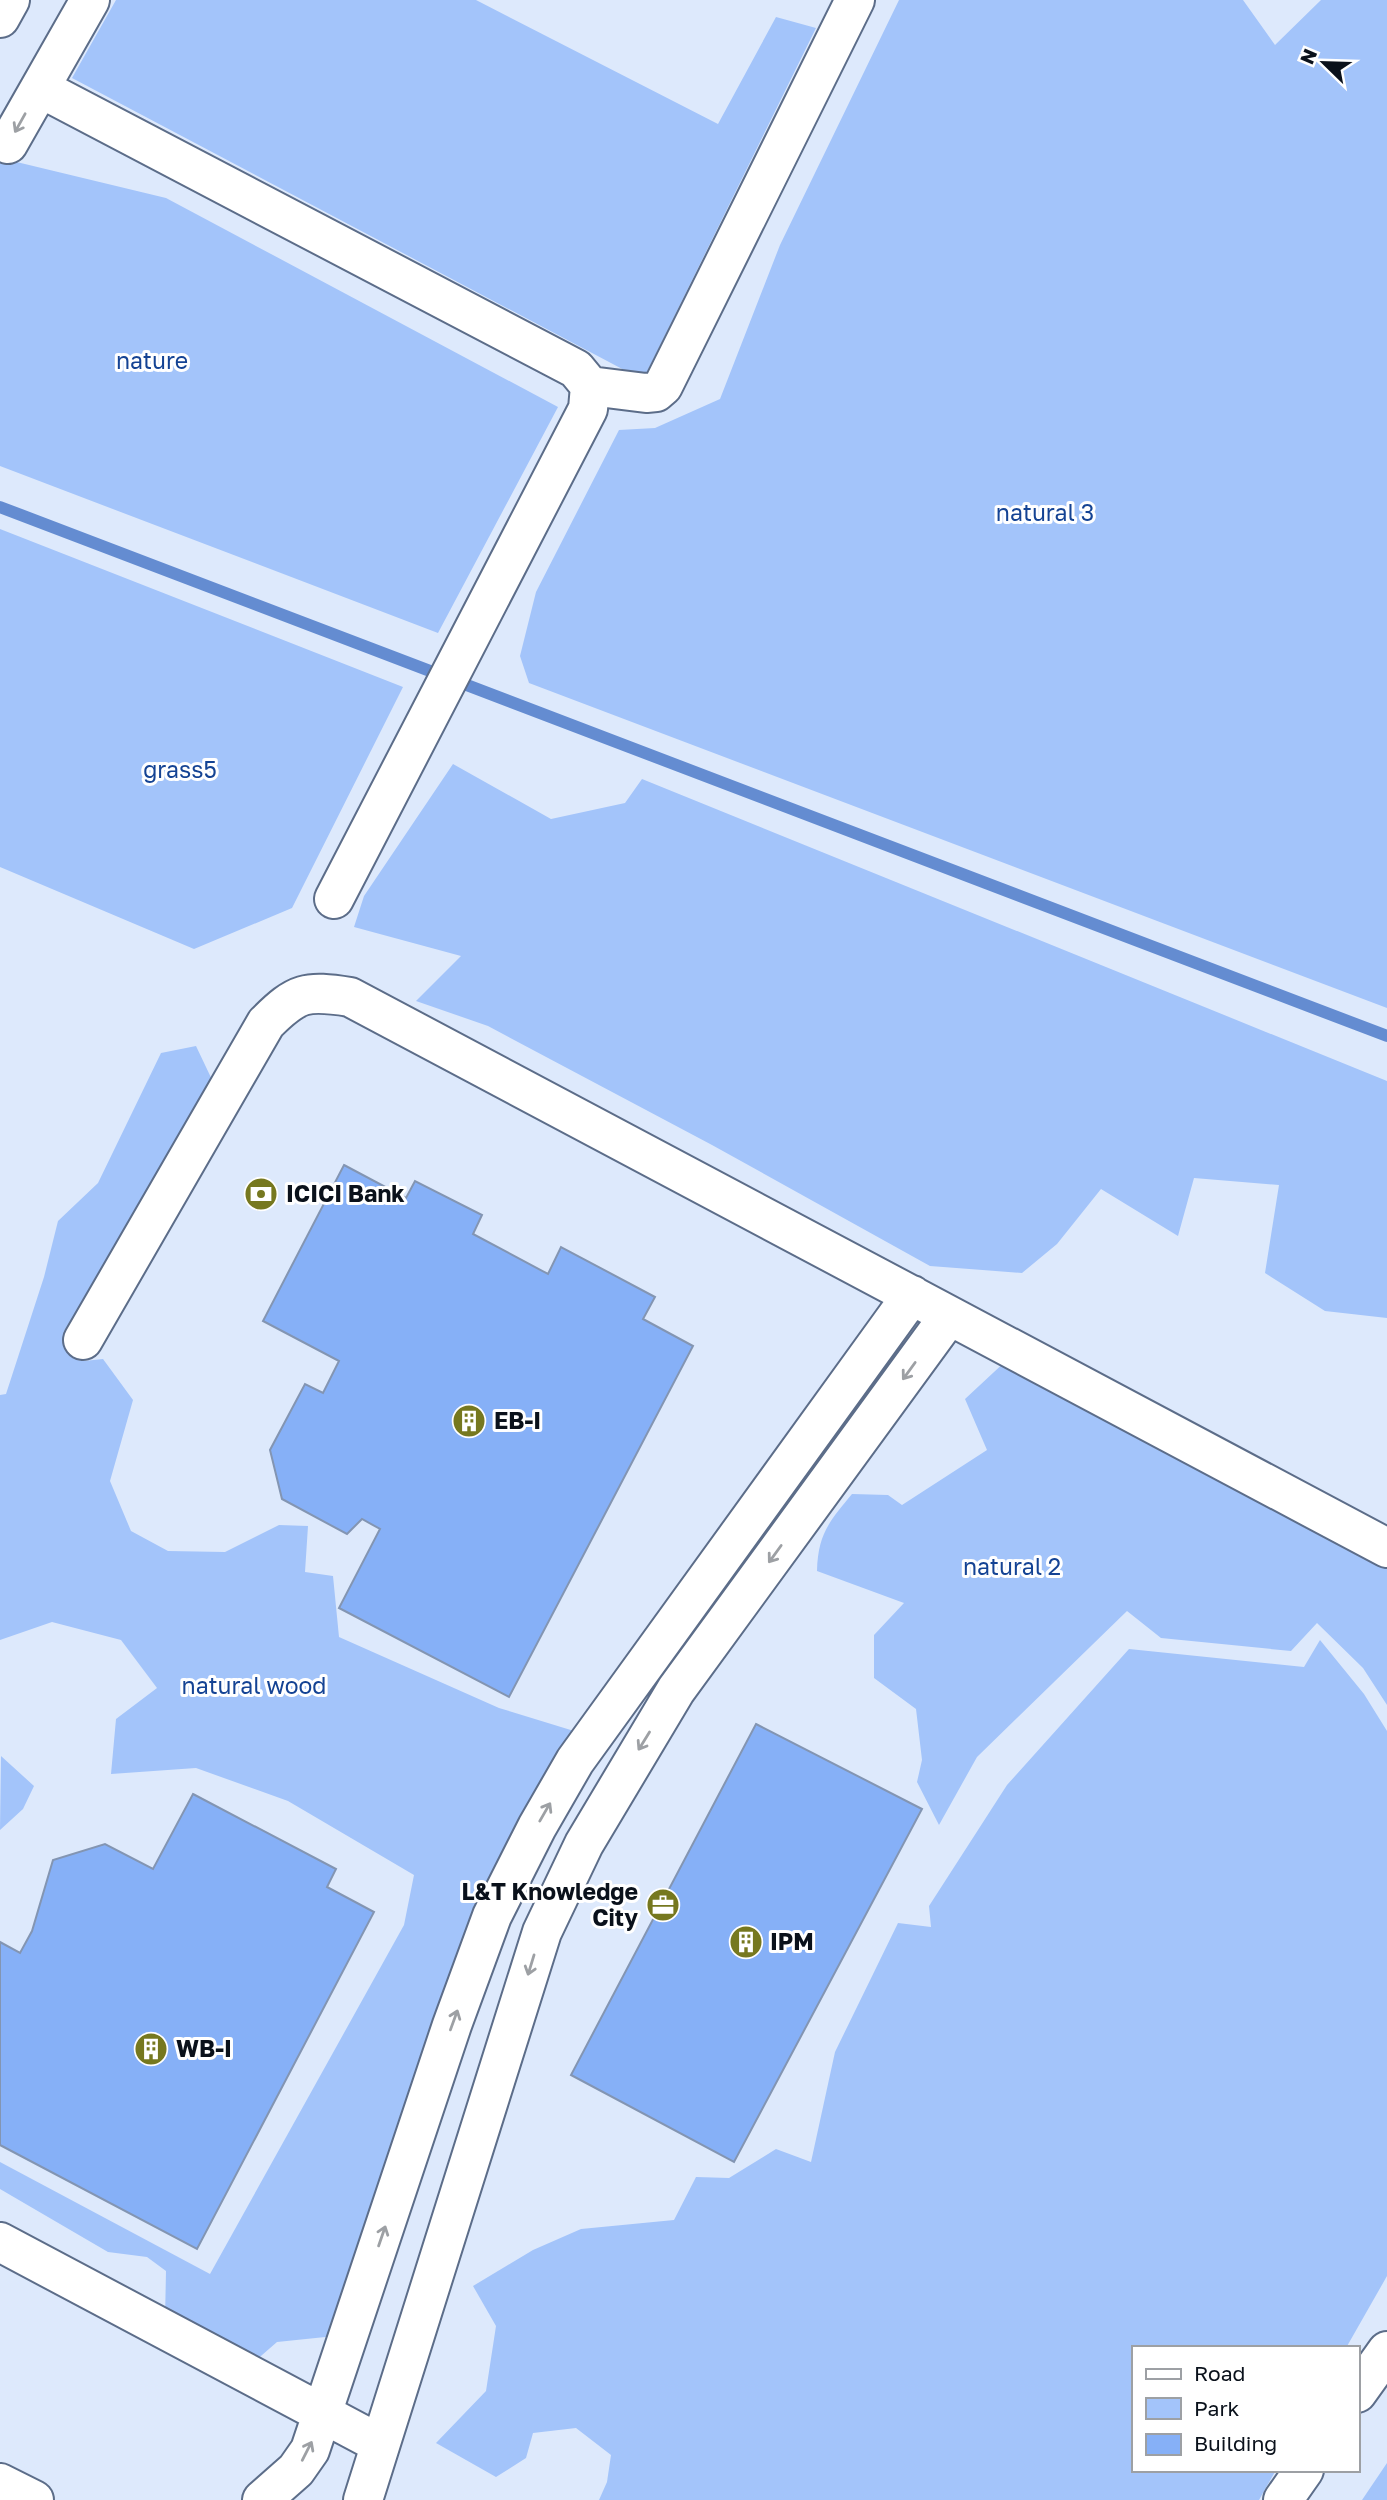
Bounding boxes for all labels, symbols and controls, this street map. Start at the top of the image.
north arrow [1289,28,1359,98]
text: N [1294,45,1321,67]
one-way arrow [13,112,26,133]
park label: nature [116,346,188,374]
park label: natural 3 [996,498,1094,526]
park label: grass5 [143,755,217,783]
bank icon: ICICI Bank [242,1175,280,1213]
place label: ICICI Bank [286,1179,405,1207]
one-way arrow [902,1361,916,1380]
building icon: EB-I [450,1402,488,1440]
place label: EB-I [494,1406,541,1434]
one-way arrow [767,1545,782,1563]
park label: natural 2 [963,1552,1061,1580]
park label: natural wood [181,1671,327,1699]
one-way arrow [636,1730,650,1750]
one-way arrow [538,1803,552,1823]
place label: L&T Knowledge City [461,1877,638,1931]
office icon: L&T Knowledge City [644,1886,682,1924]
building icon: IPM [727,1923,765,1961]
place label: IPM [770,1927,814,1955]
one-way arrow [524,1954,537,1976]
one-way arrow [449,2010,461,2032]
building icon: WB-I [132,2030,170,2068]
place label: WB-I [176,2034,232,2062]
one-way arrow [376,2225,389,2247]
legend [1132,2346,1359,2472]
text: Road [1194,2360,1245,2386]
text: Park [1194,2395,1240,2421]
text: Building [1194,2430,1277,2456]
one-way arrow [301,2441,315,2462]

